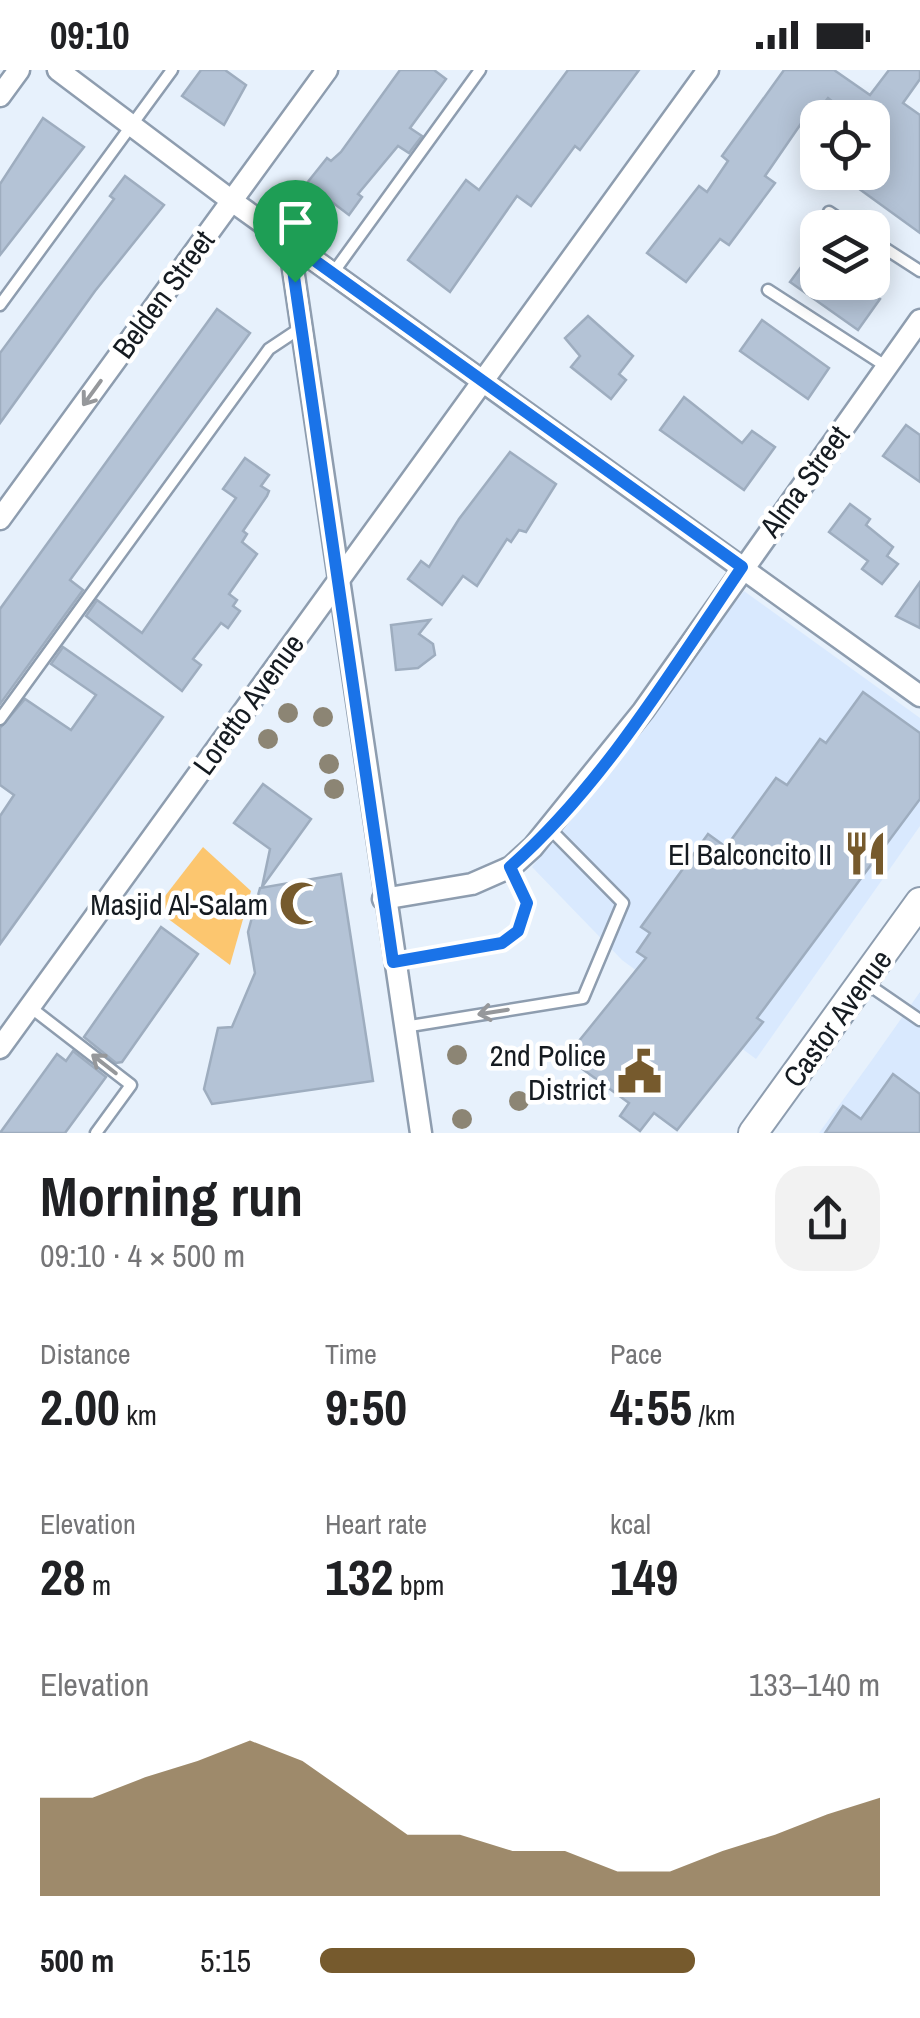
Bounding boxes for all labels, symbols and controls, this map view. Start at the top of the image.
text: 09:10 [50,10,130,61]
map controls [800,100,890,300]
button: locate [800,100,890,190]
pin [253,180,338,283]
icon: arrive [268,195,323,250]
button: layers [800,210,890,300]
street label: Belden Street [103,222,223,366]
one-way arrow [81,378,102,406]
street label: Alma Street [749,417,858,546]
street label: Loretto Avenue [183,625,313,783]
restaurant icon: El Balconcito II [841,830,889,878]
place label: El Balconcito II [668,834,832,874]
mosque icon: Masjid Al-Salam [277,880,325,928]
place label: Masjid Al-Salam [90,884,268,924]
street label: Castor Avenue [774,941,900,1095]
one-way arrow [478,1004,510,1022]
place label: 2nd Police District [490,1035,606,1109]
public building icon: 2nd Police District [615,1048,663,1096]
one-way arrow [91,1054,118,1075]
text: Morning run [40,1159,303,1233]
button: share [775,1166,880,1271]
text: 09:10 · 4 × 500 m [40,1234,245,1277]
text: Distance [40,1335,131,1373]
text: Time [325,1335,377,1373]
text: Pace [610,1335,662,1373]
text: 2.00 [40,1373,120,1441]
text: 9:50 [325,1373,407,1441]
text: 4:55 [610,1373,692,1441]
text: km [120,1396,157,1434]
text: /km [692,1396,735,1434]
text: Elevation [40,1505,136,1543]
text: Heart rate [325,1505,427,1543]
text: kcal [610,1505,651,1543]
text: 28 [40,1543,86,1611]
text: 132 [325,1543,393,1611]
text: 149 [610,1543,678,1611]
text: m [86,1566,111,1604]
text: bpm [393,1566,444,1604]
text: Elevation [40,1663,149,1706]
text: 133–140 m [749,1663,880,1706]
text: 500 m [40,1939,114,1982]
text: 5:15 [200,1939,251,1982]

